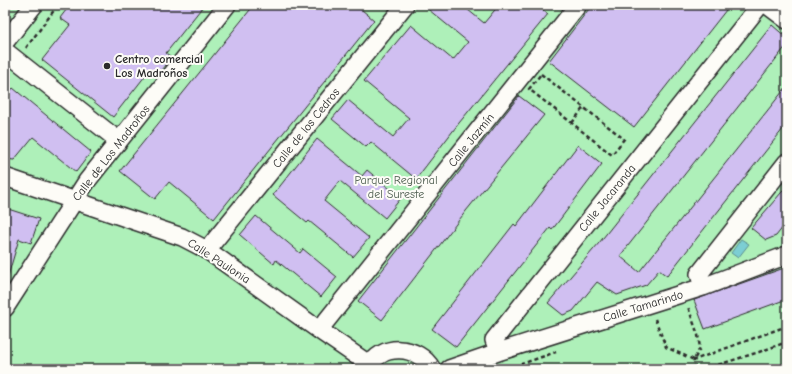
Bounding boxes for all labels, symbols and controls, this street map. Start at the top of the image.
place label: Centro comercial Los Madroños [115,52,203,80]
marker: Centro comercial Los Madroños [102,61,112,71]
street label: Calle de los Cedros [270,85,342,171]
street label: Calle de Los Madroños [69,102,153,204]
street label: Calle Jazmín [445,110,497,170]
street label: Calle Jacaranda [576,162,638,234]
park label: Parque Regional del Sureste [354,173,438,201]
street label: Calle Paulonia [185,236,253,286]
street label: Calle Tamarindo [601,287,685,325]

